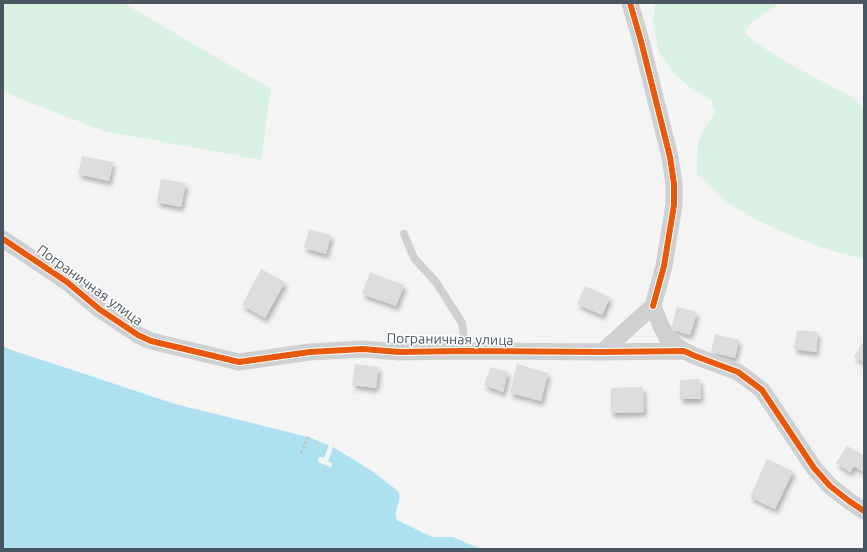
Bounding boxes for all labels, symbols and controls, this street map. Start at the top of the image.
street label: Пограничная улица [34,241,146,329]
street label: Пограничная улица [386,330,514,348]

